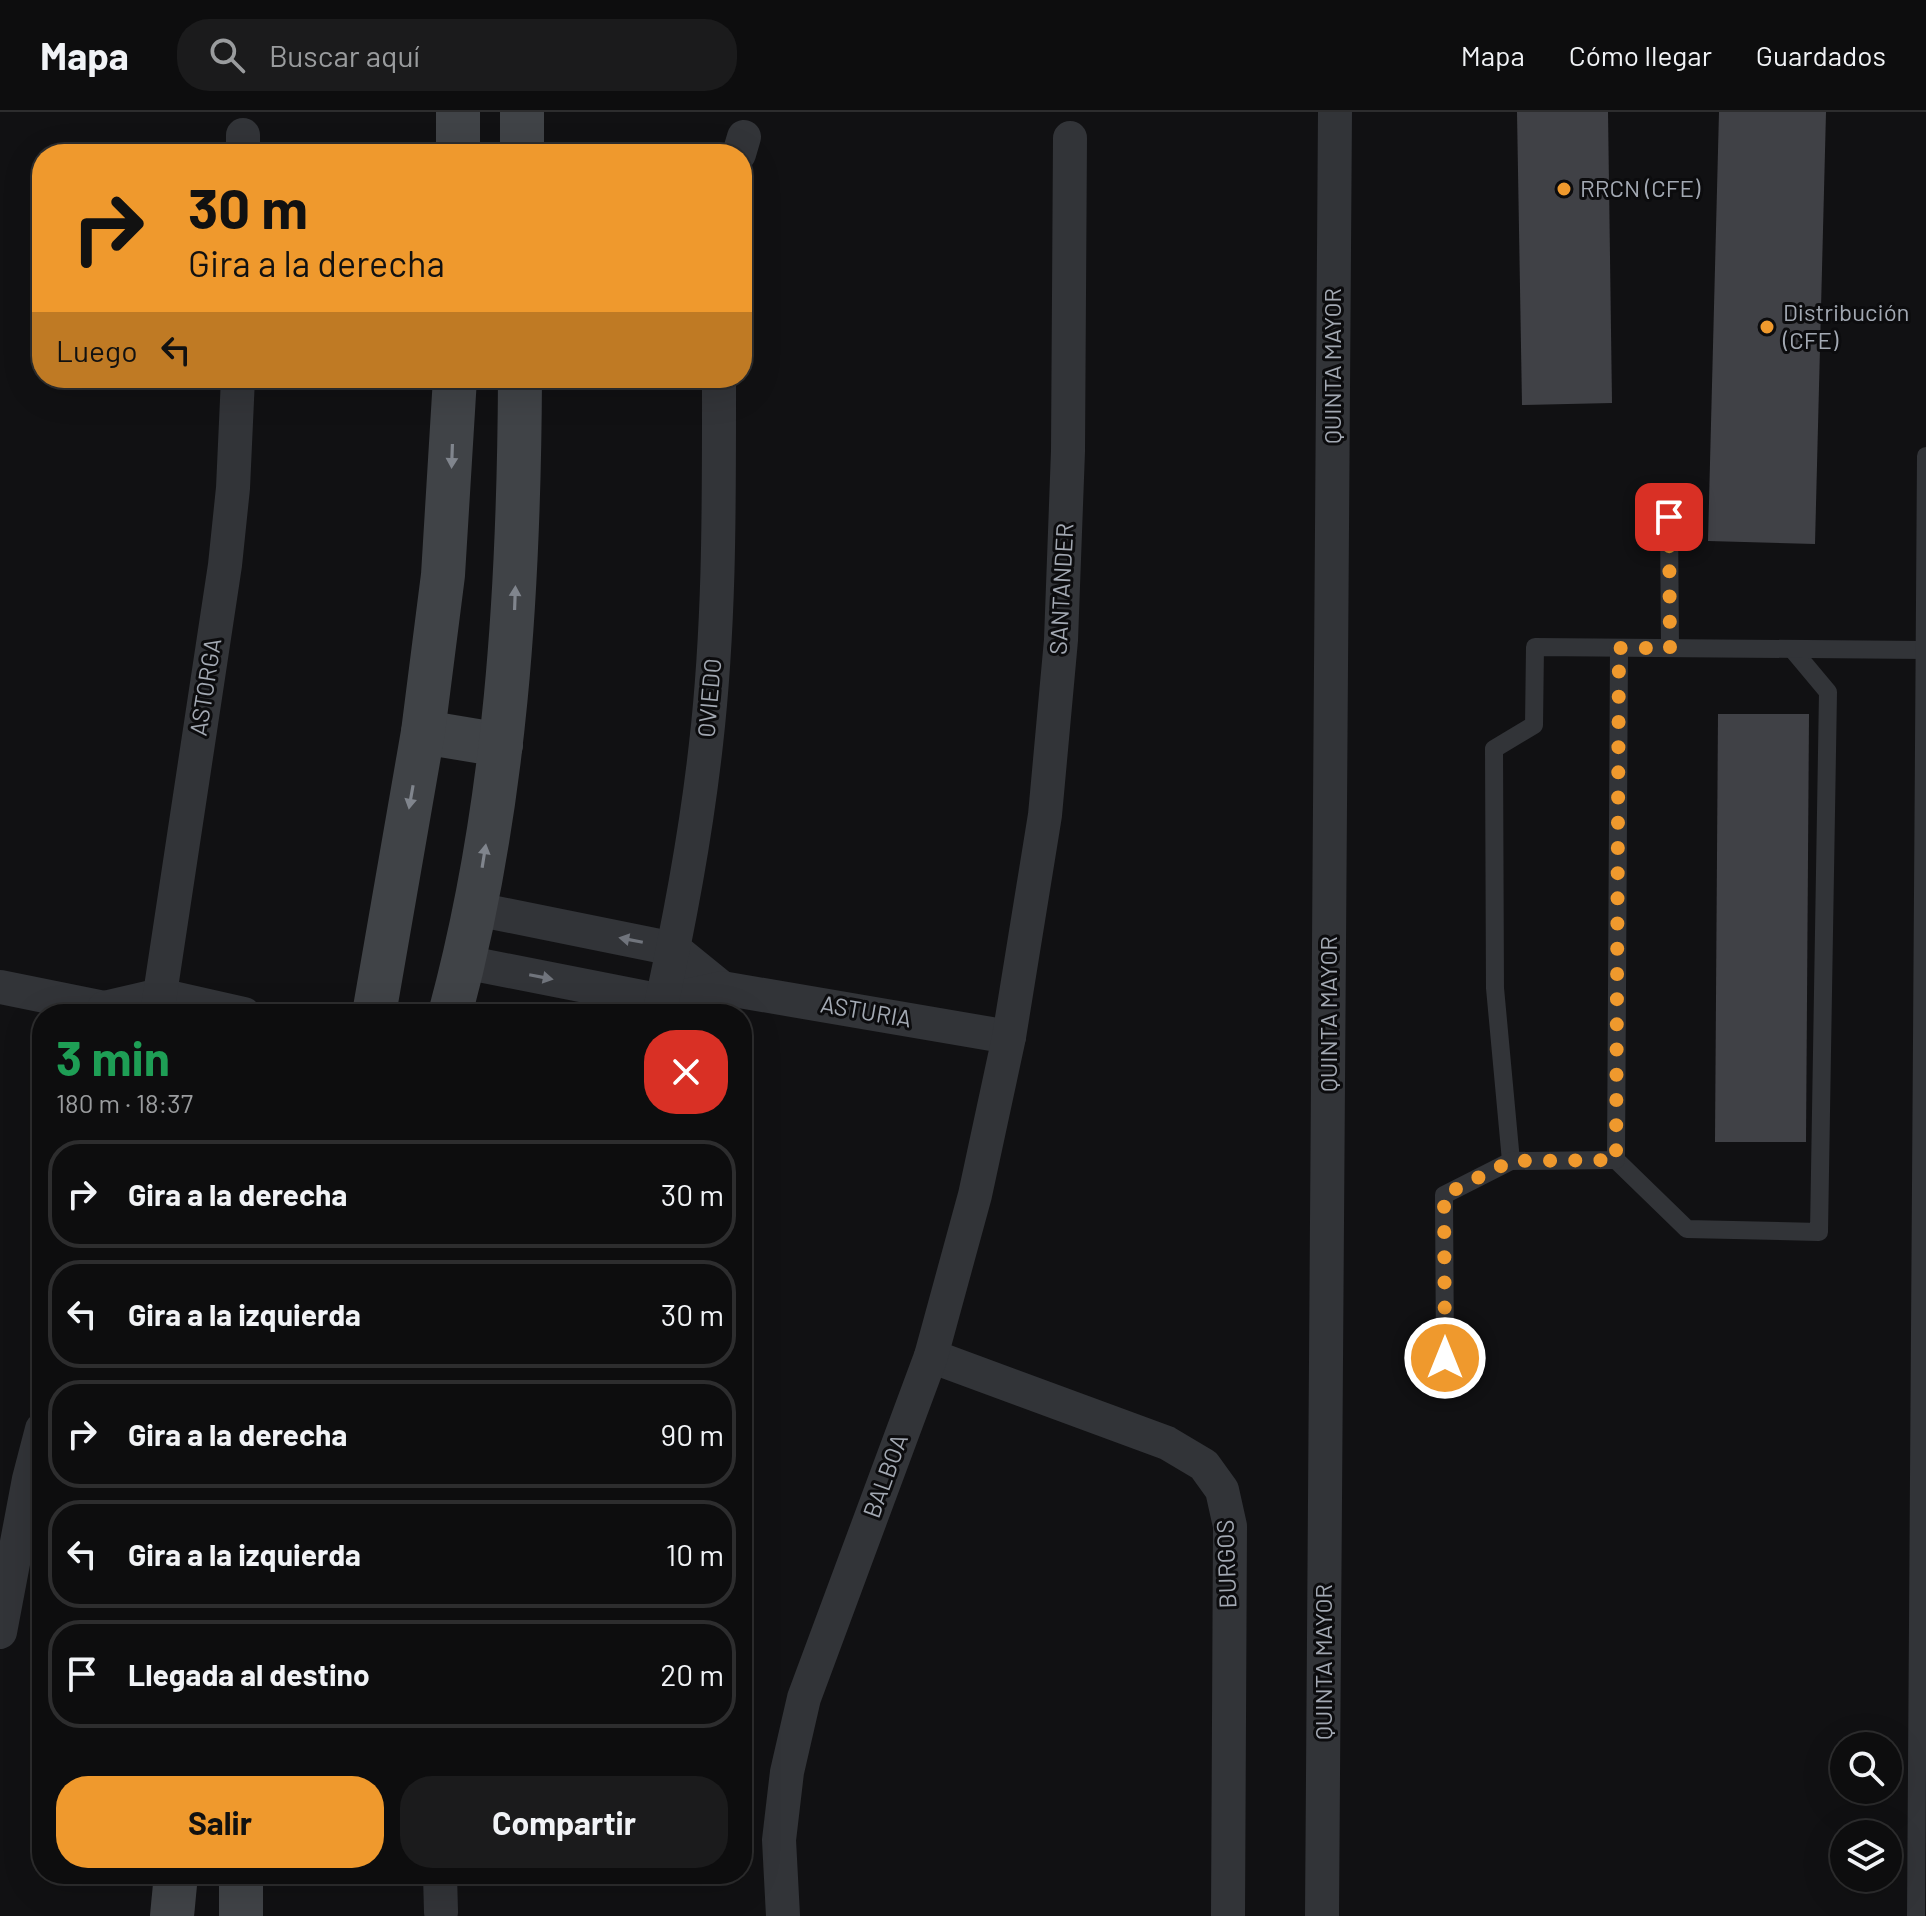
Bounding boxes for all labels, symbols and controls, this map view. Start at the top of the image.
search box [177,19,737,91]
text: Mapa [40,32,129,78]
icon: search [205,33,249,77]
text: Buscar aquí [269,37,420,73]
text: Mapa [1461,38,1525,72]
text: Cómo llegar [1569,38,1712,72]
text: Guardados [1756,38,1886,72]
text: 30 m [188,173,308,240]
place label: RRCN (CFE) [1580,173,1701,202]
icon: right [56,176,160,280]
marker: RRCN (CFE) [1555,180,1573,198]
text: Gira a la derecha [188,241,445,284]
street label: QUINTA MAYOR [1317,288,1346,444]
place label: Distribución (CFE) [1782,297,1909,354]
marker: Distribución (CFE) [1758,318,1776,336]
icon: left [154,328,198,372]
text: Luego [56,332,138,368]
one-way arrow [445,444,458,469]
pin [1635,483,1703,551]
icon: arrive [1647,495,1691,539]
street label: SANTANDER [1043,522,1078,655]
one-way arrow [508,585,521,610]
street label: ASTORGA [182,636,227,738]
street label: OVIEDO [691,657,726,739]
one-way arrow [405,785,417,810]
one-way arrow [478,843,491,868]
one-way arrow [618,933,643,946]
street label: QUINTA MAYOR [1313,936,1342,1092]
one-way arrow [528,971,553,984]
street label: ASTURIA [818,988,914,1033]
text: 3 min [56,1028,170,1086]
button: close [644,1030,728,1114]
text: 180 m · 18:37 [56,1087,193,1118]
icon: right [60,1172,104,1216]
text: Gira a la derecha [128,1176,347,1212]
text: 30 m [661,1176,724,1212]
icon: left [60,1292,104,1336]
text: Gira a la izquierda [128,1296,361,1332]
text: 30 m [661,1296,724,1332]
position arrow [1403,1316,1487,1400]
icon: right [60,1412,104,1456]
text: Gira a la derecha [128,1416,347,1452]
text: 90 m [661,1416,724,1452]
street label: BALBOA [856,1430,913,1521]
street label: BURGOS [1209,1519,1242,1609]
icon: left [60,1532,104,1576]
text: Gira a la izquierda [128,1536,361,1572]
text: 10 m [666,1536,724,1572]
street label: QUINTA MAYOR [1308,1584,1337,1740]
icon: arrive [60,1652,104,1696]
text: Llegada al destino [128,1656,370,1692]
text: 20 m [660,1656,724,1692]
map controls [1830,1732,1902,1892]
button: search [1830,1732,1902,1804]
button: Salir [56,1776,384,1868]
button: Compartir [400,1776,728,1868]
button: layers [1830,1820,1902,1892]

